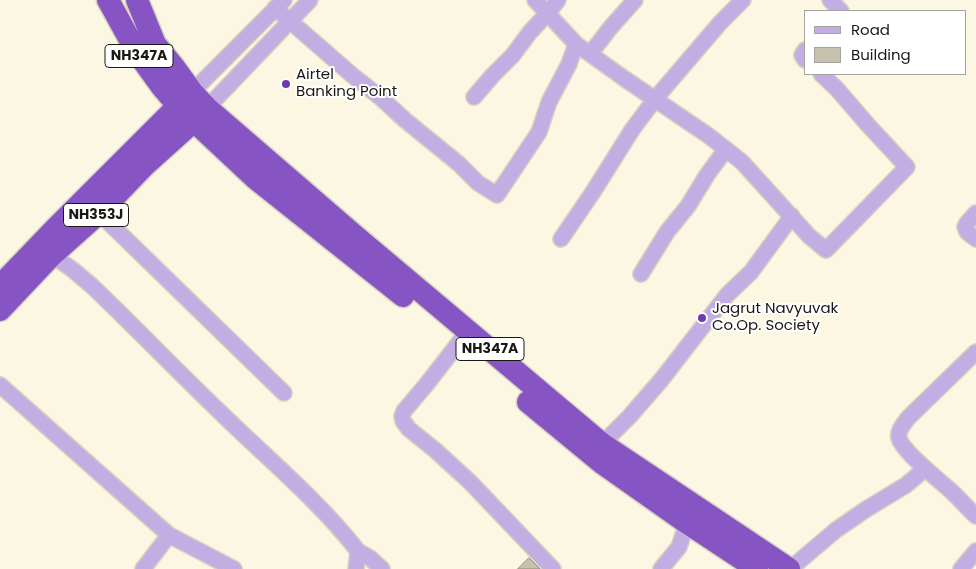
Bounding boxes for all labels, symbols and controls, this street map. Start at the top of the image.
legend [804,10,966,75]
text: Road [851,19,890,40]
road number: NH347A [105,44,173,68]
text: Building [851,44,911,65]
place label: Airtel Banking Point [296,66,397,101]
marker: Airtel Banking Point [280,78,292,90]
road number: NH353J [64,204,128,226]
place label: Jagrut Navyuvak Co.Op. Society [712,300,838,335]
marker: Jagrut Navyuvak Co.Op. Society [696,312,708,324]
road number: NH347A [456,338,524,360]

